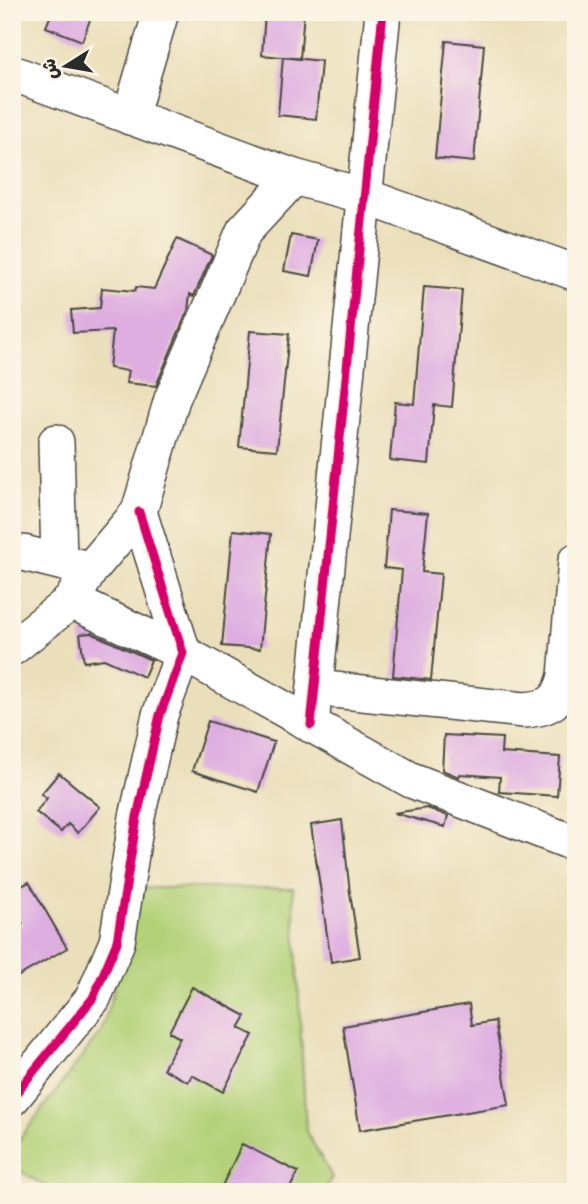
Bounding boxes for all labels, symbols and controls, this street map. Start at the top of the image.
north arrow [32,32,102,102]
text: ش [36,57,63,82]

